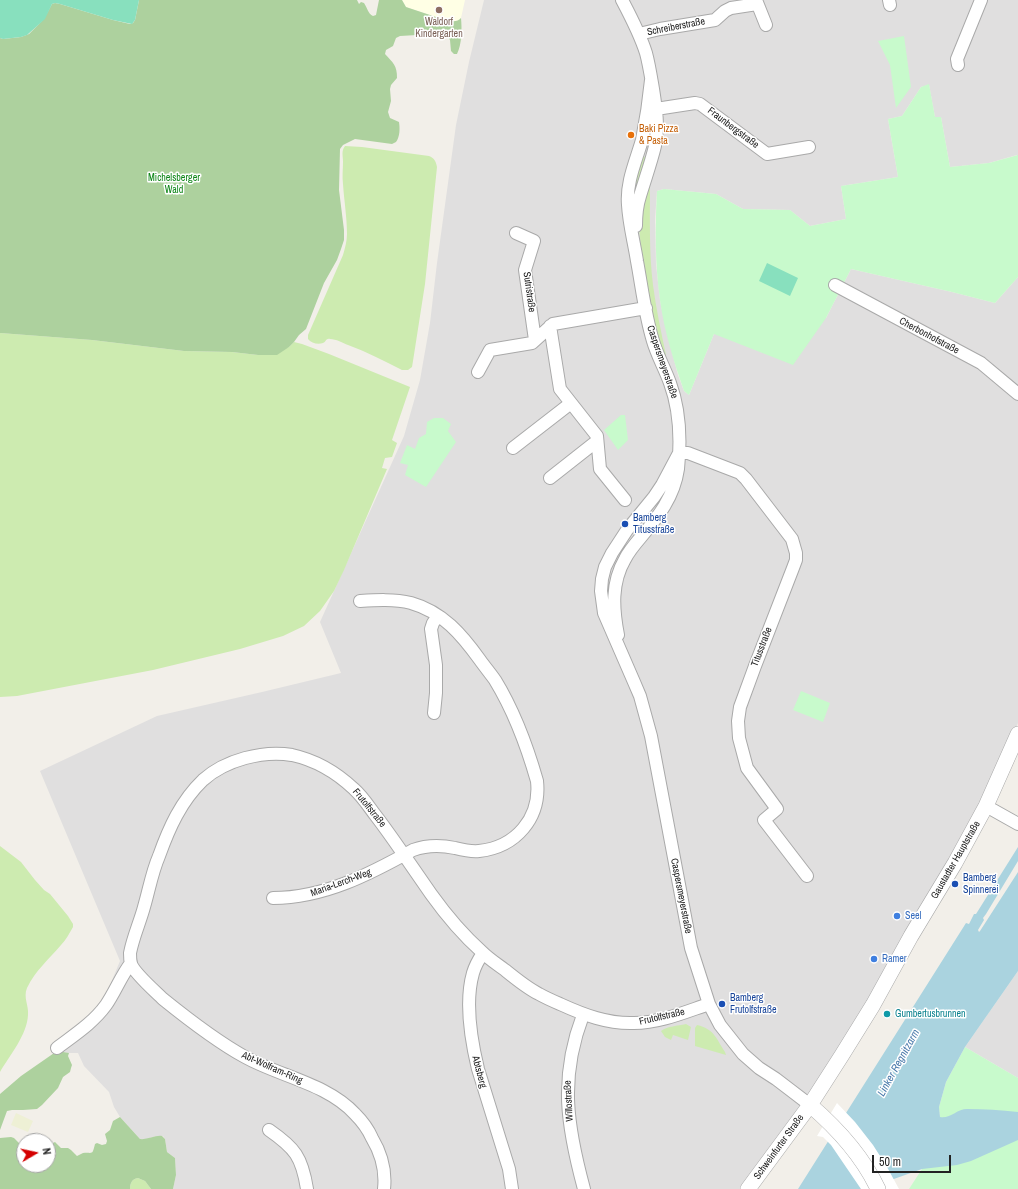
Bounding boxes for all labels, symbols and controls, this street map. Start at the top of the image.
marker: Waldorf Kindergarten [434,5,444,15]
place label: Waldorf Kindergarten [415,16,463,40]
street label: Schreiberstraße [646,16,706,38]
street label: Fraunbergstraße [705,105,761,151]
place label: Baki Pizza & Pasta [639,123,678,146]
marker: Baki Pizza & Pasta [626,130,636,140]
park label: Michelsberger Wald [148,172,200,196]
street label: Sutristraße [520,271,538,313]
street label: Cherbonhofstraße [897,315,961,357]
street label: Caspersmeyerstraße [644,324,680,400]
place label: Bamberg Titusstraße [633,512,674,536]
marker: Bamberg Titusstraße [620,519,630,529]
street label: Titusstraße [749,626,775,668]
street label: Frutolfstraße [350,786,388,830]
street label: Gaustadter Hauptstraße [929,819,983,901]
street label: Caspersmeyerstraße [668,857,694,935]
street label: Maria-Lerch-Weg [309,866,373,900]
place label: Bamberg Spinnerei [963,872,999,896]
marker: Bamberg Spinnerei [950,879,960,889]
place label: Seel [905,910,921,922]
marker: Seel [892,911,902,921]
place label: Ramer [882,953,907,965]
marker: Ramer [869,954,879,964]
place label: Bamberg Frutolfstraße [730,992,776,1016]
marker: Bamberg Frutolfstraße [717,999,727,1009]
street label: Frutolfstraße [638,1006,686,1028]
place label: Gumbertusbrunnen [895,1008,966,1020]
marker: Gumbertusbrunnen [882,1009,892,1019]
water label: Linker Regnitzarm [875,1027,923,1099]
street label: Abt-Wolfram-Ring [240,1049,304,1087]
street label: Abtsberg [469,1055,489,1089]
street label: Willostraße [562,1080,576,1122]
street label: Schweinfurter Straße [751,1112,807,1182]
north arrow [16,1133,56,1173]
text: N [39,1147,54,1156]
scale bar [874,1147,953,1173]
text: 50 m [879,1154,901,1170]

